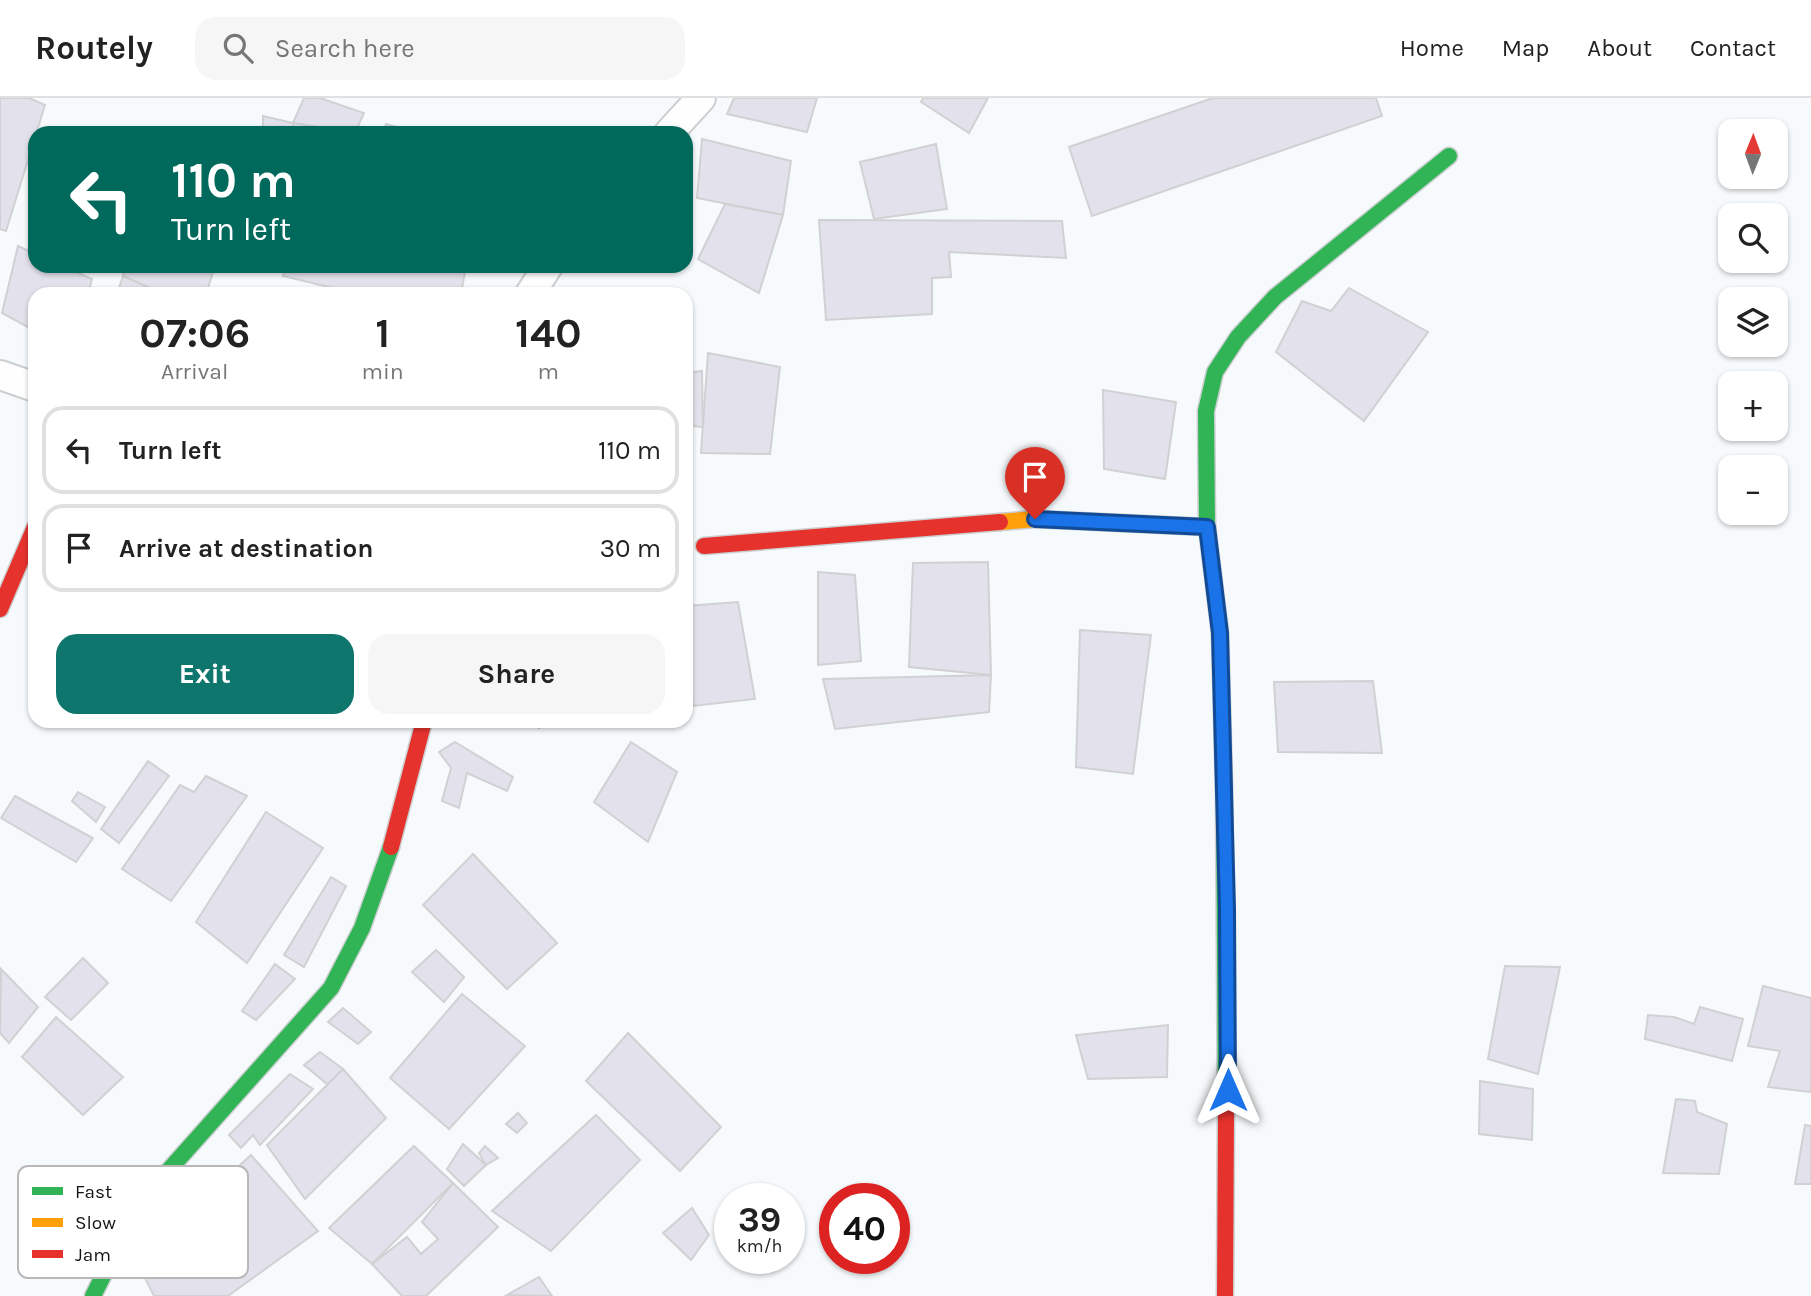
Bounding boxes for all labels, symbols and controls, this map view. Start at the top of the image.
search box [195,17,685,80]
text: Routely [35,29,153,67]
icon: search [219,29,257,67]
text: Search here [275,33,415,64]
text: Home [1400,34,1464,62]
text: Map [1502,34,1549,62]
text: About [1587,34,1652,62]
text: Contact [1690,34,1776,62]
north arrow [1718,119,1788,189]
map controls [1718,119,1788,525]
text: 110 m [171,152,296,209]
icon: left [56,154,147,245]
button: search [1718,203,1788,273]
text: Turn left [171,211,291,248]
button: layers [1718,287,1788,357]
text: 07:06 [139,308,250,358]
text: 1 [375,308,390,358]
text: 140 [515,308,582,358]
text: Arrival [161,358,228,385]
text: min [362,358,404,385]
text: m [538,358,559,385]
button: + [1718,371,1788,441]
icon: left [60,431,98,469]
text: Turn left [119,435,221,466]
text: 110 m [598,435,661,466]
pin [1005,447,1065,519]
button: − [1718,455,1788,525]
icon: arrive [1016,458,1054,496]
icon: arrive [60,529,98,567]
text: Arrive at destination [119,533,373,564]
text: 30 m [600,533,661,564]
button: Exit [56,634,354,714]
button: Share [368,634,665,714]
position arrow [1191,1053,1265,1127]
legend [18,1166,248,1278]
text: Fast [75,1181,112,1203]
speed limit sign: 40 [819,1183,910,1274]
text: 39 [738,1199,781,1240]
text: Slow [75,1212,116,1234]
text: km/h [737,1235,782,1257]
text: Jam [75,1244,111,1266]

